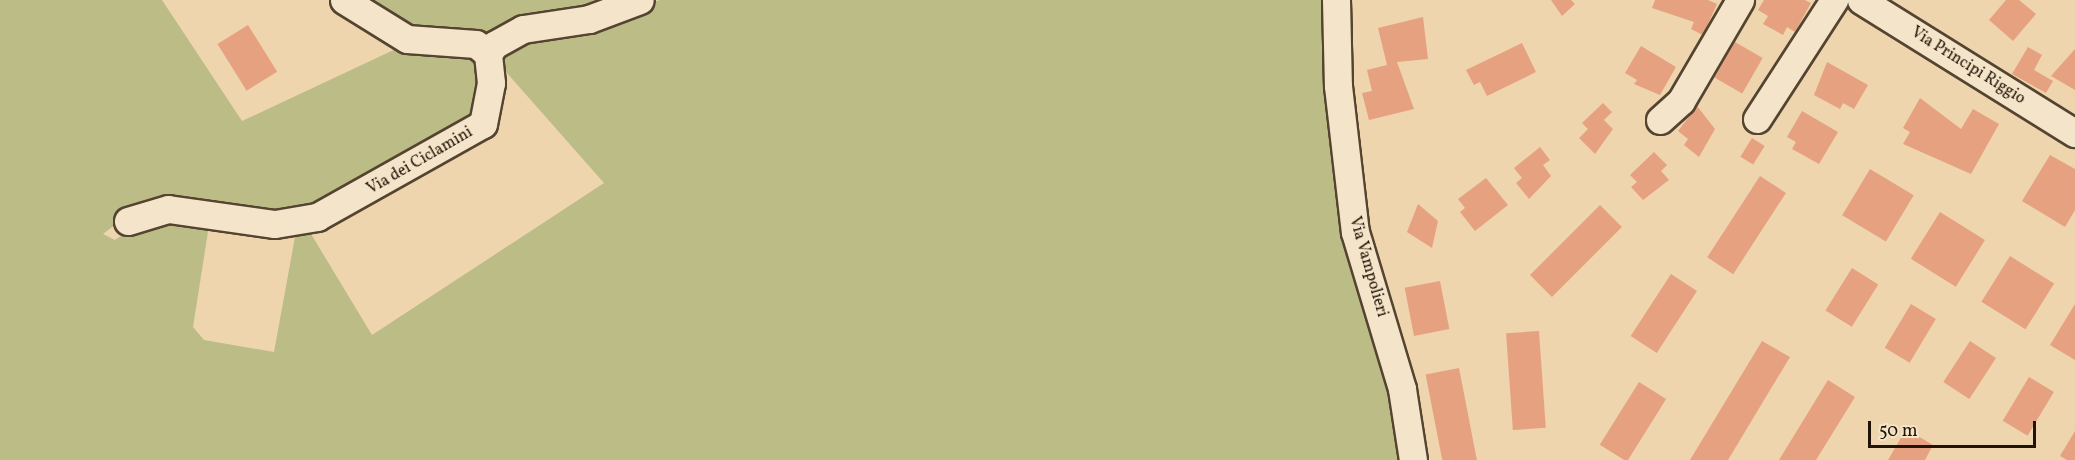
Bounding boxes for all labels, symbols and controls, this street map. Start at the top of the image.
street label: Via Principi Riggio [1907,23,2029,109]
street label: Via dei Ciclamini [364,123,476,199]
street label: Via Vampolieri [1344,214,1392,320]
scale bar [1871,409,2039,447]
text: 50 m [1879,419,1918,444]

